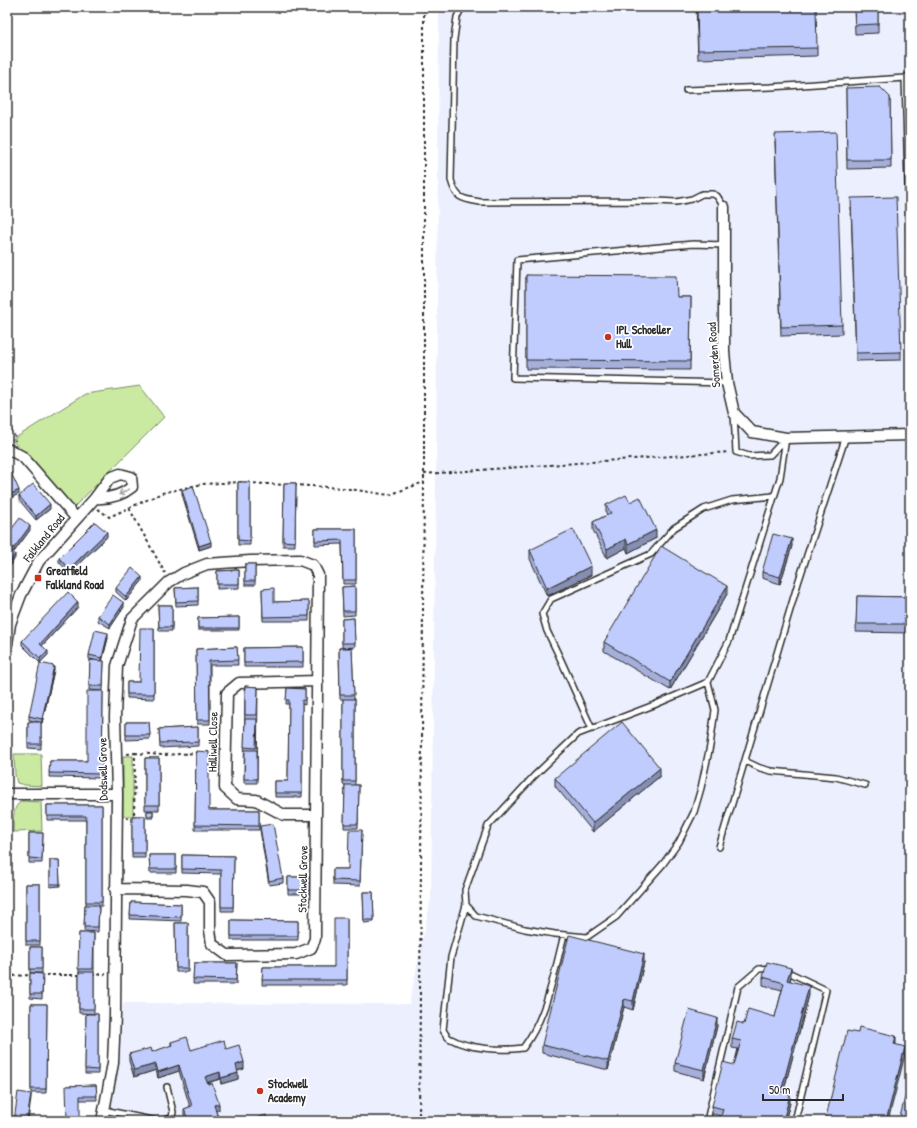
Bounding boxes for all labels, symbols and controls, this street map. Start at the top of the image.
place label: IPL Schoeller Hull [616,321,672,352]
street label: Somerden Road [703,322,724,388]
marker: IPL Schoeller Hull [603,332,613,342]
one-way arrow [118,489,130,496]
street label: Falkland Road [18,510,69,566]
place label: Greatfield Falkland Road [45,562,104,593]
marker: Greatfield Falkland Road [33,573,43,583]
street label: Halliwell Close [203,711,222,772]
street label: Dodswell Grove [93,737,112,801]
street label: Stockwell Grove [293,845,312,913]
place label: Stockwell Academy [268,1075,308,1107]
scale bar [763,1076,843,1102]
text: 50 m [769,1081,790,1098]
marker: Stockwell Academy [255,1086,265,1096]

